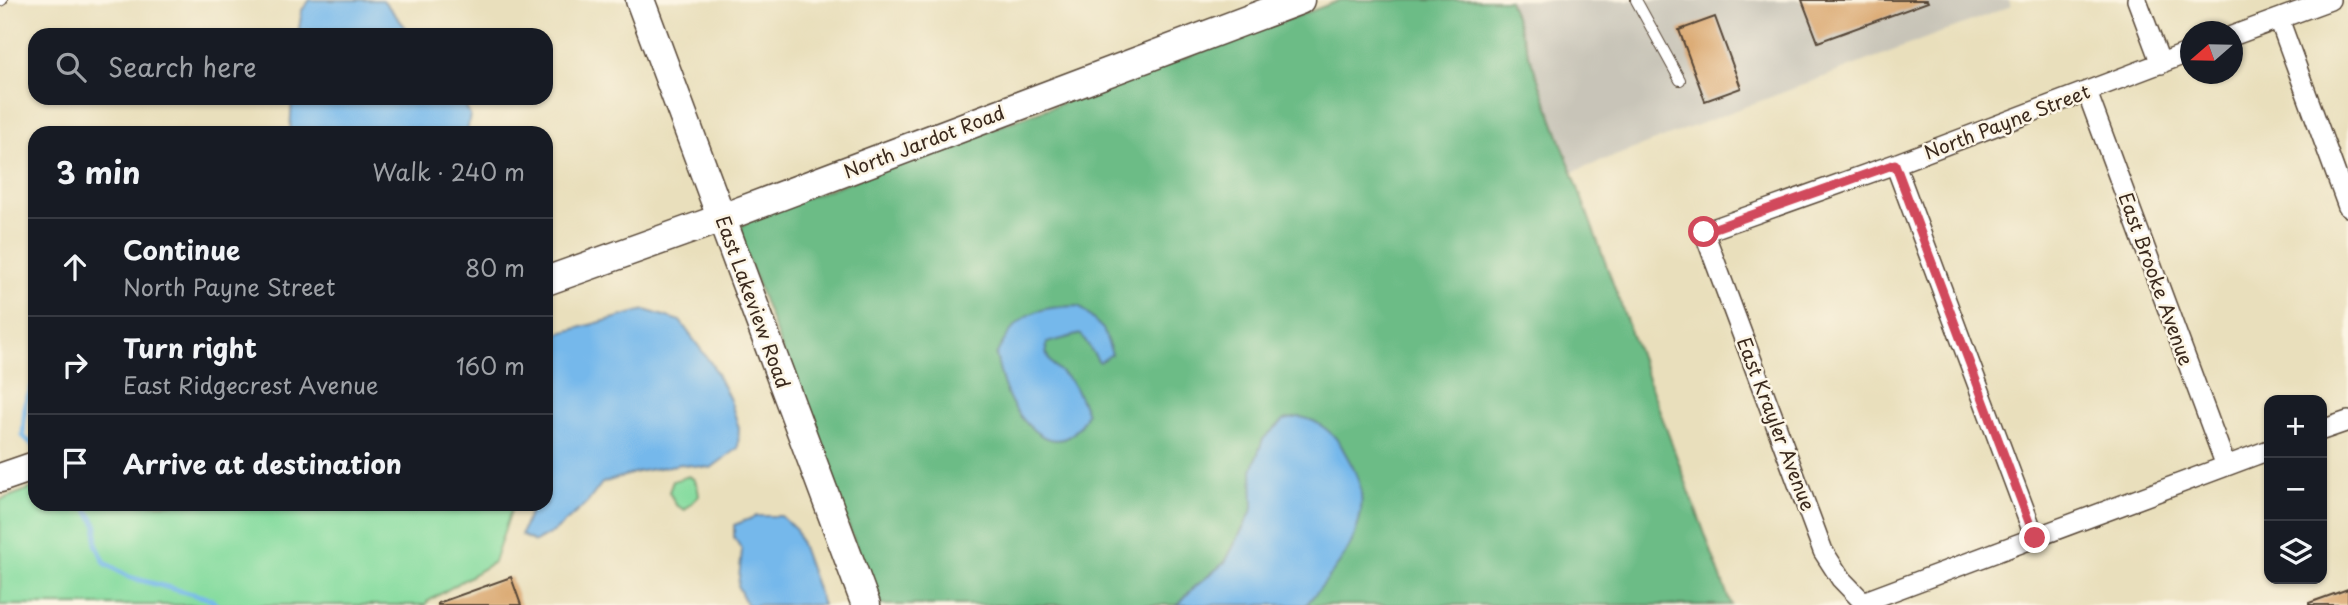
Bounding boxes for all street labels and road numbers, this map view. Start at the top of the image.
street label: North Payne Street [1920,76,2094,166]
street label: North Jardot Road [839,97,1008,185]
street label: East Brooke Avenue [2113,188,2201,369]
street label: East Lakeview Road [710,211,798,392]
street label: East Krayler Avenue [1731,333,1823,514]

